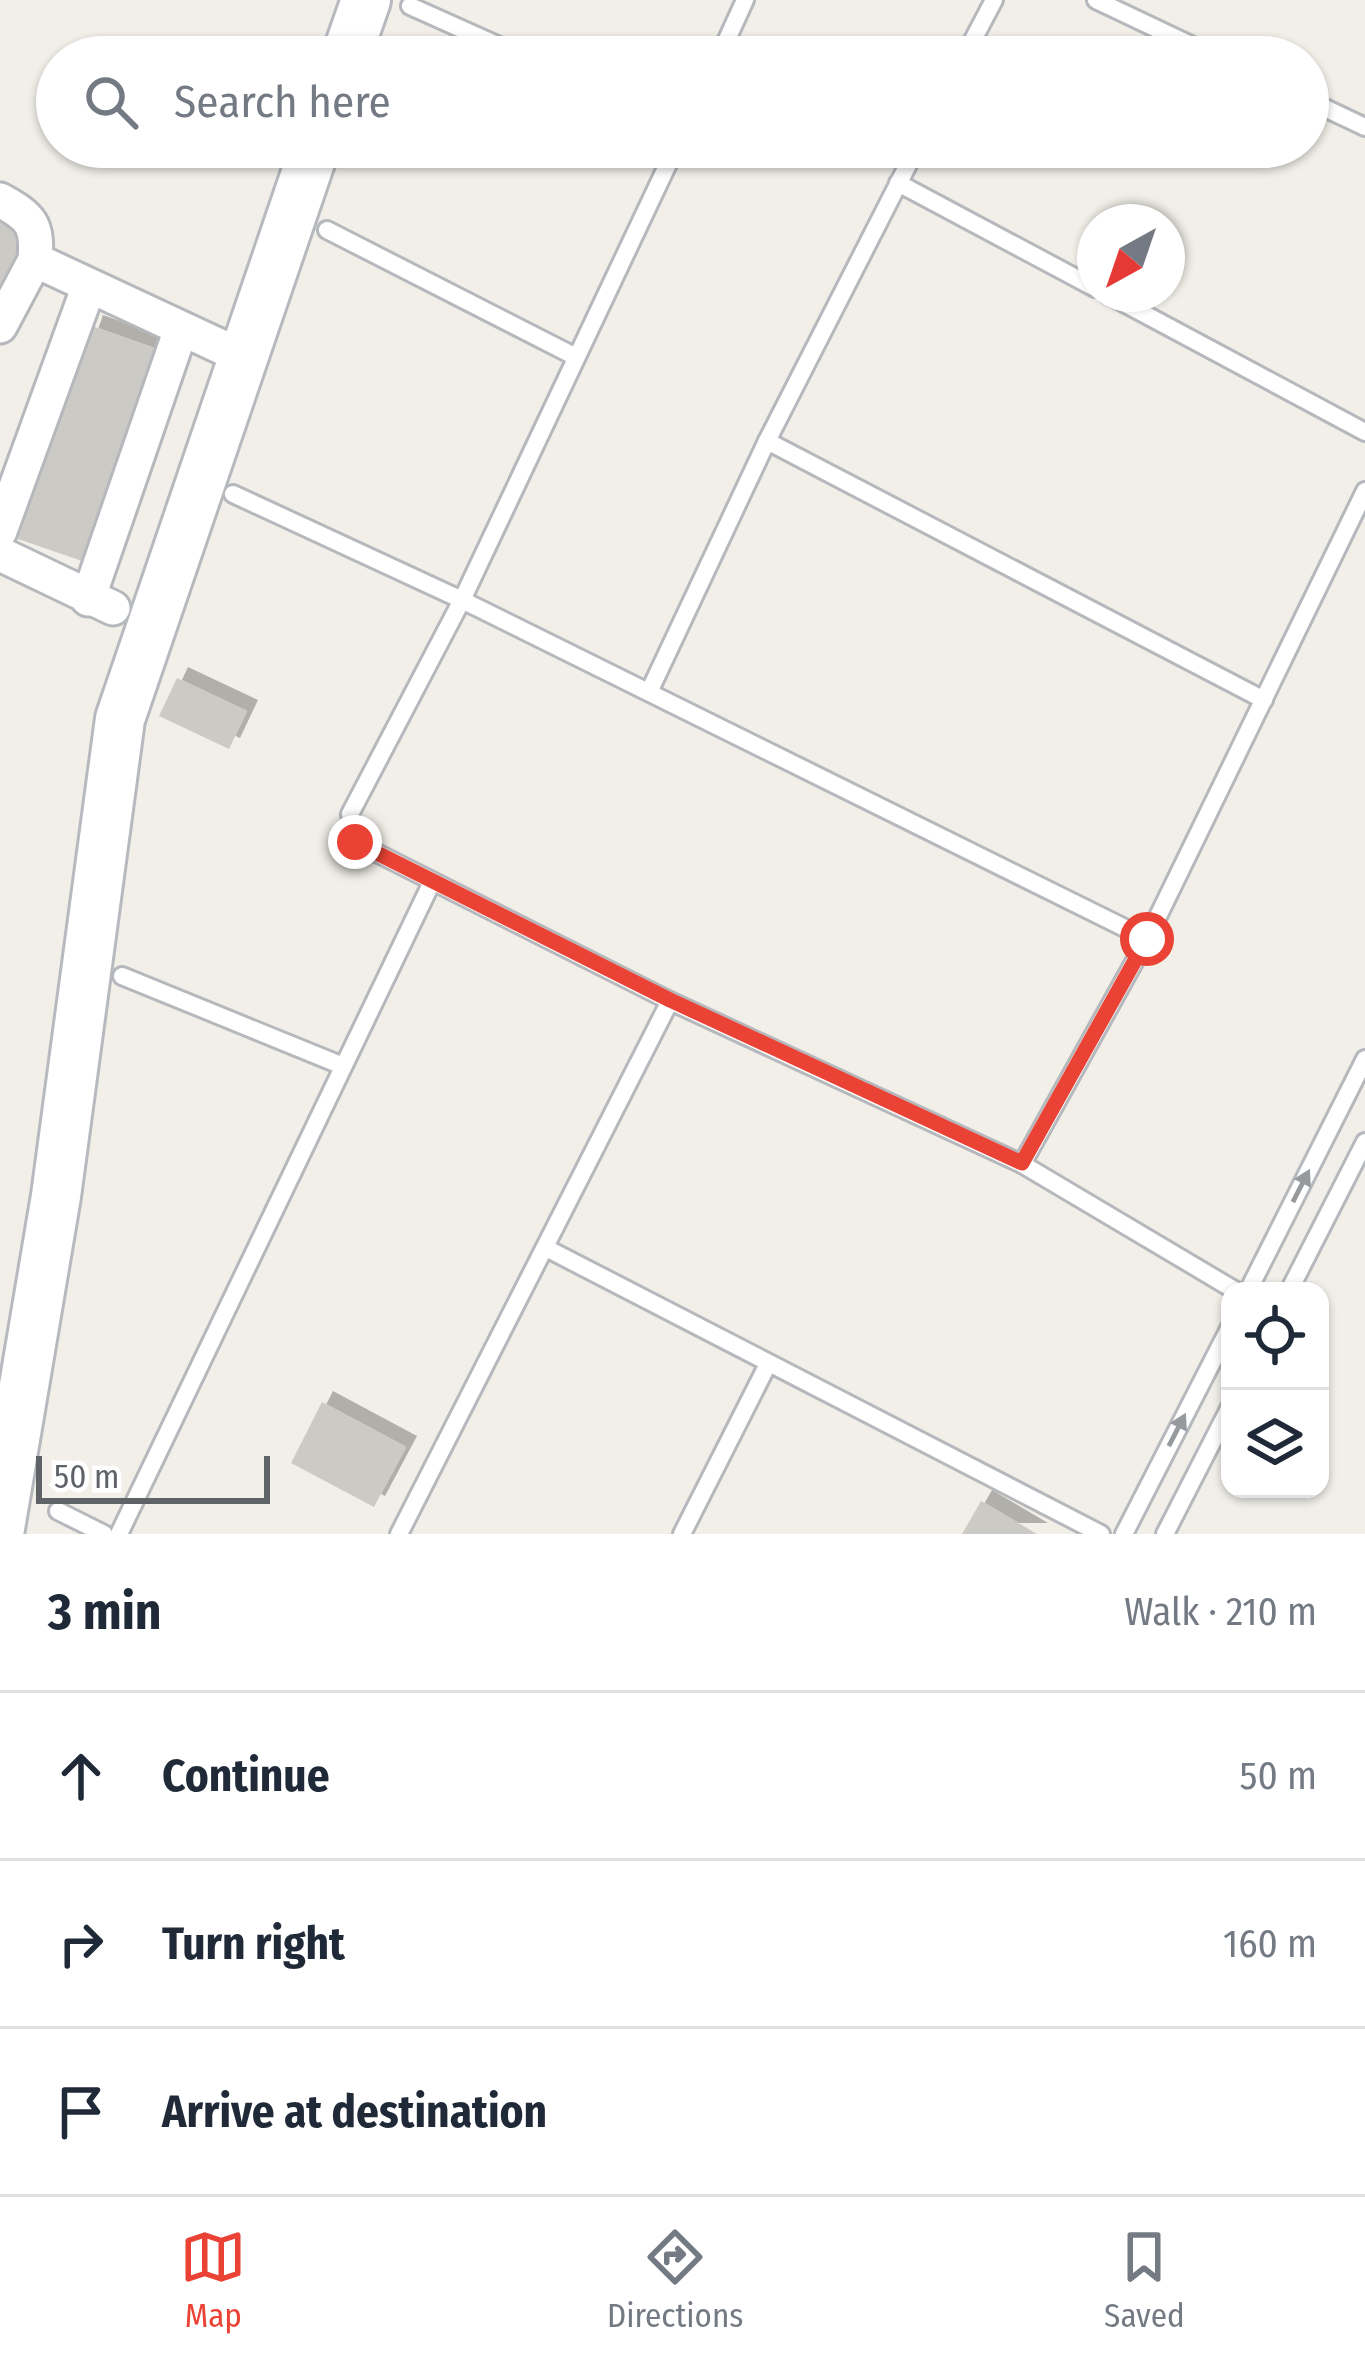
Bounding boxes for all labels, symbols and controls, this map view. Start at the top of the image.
search box [36,36,1329,168]
icon: search [78,69,144,135]
text: Search here [174,75,391,129]
north arrow [1077,204,1185,312]
route end [328,815,382,869]
route start [1120,912,1174,966]
one-way arrow [1290,1169,1310,1204]
map controls [1221,1282,1329,1498]
button: locate [1221,1282,1329,1390]
button: layers [1221,1390,1329,1498]
one-way arrow [1167,1413,1187,1448]
scale bar [36,1450,270,1503]
text: 50 m [54,1457,119,1497]
text: 3 min [48,1581,162,1643]
text: Walk · 210 m [1124,1589,1317,1635]
icon: ahead [48,1743,114,1809]
text: Continue [162,1749,330,1803]
text: 50 m [1240,1753,1317,1799]
icon: right [48,1911,114,1977]
text: Turn right [162,1917,345,1971]
text: 160 m [1223,1921,1317,1967]
icon: arrive [48,2079,114,2145]
text: Arrive at destination [162,2085,547,2139]
tab: Map [180,2224,246,2336]
tab: Directions [607,2224,743,2336]
tab: Saved [1104,2224,1185,2336]

